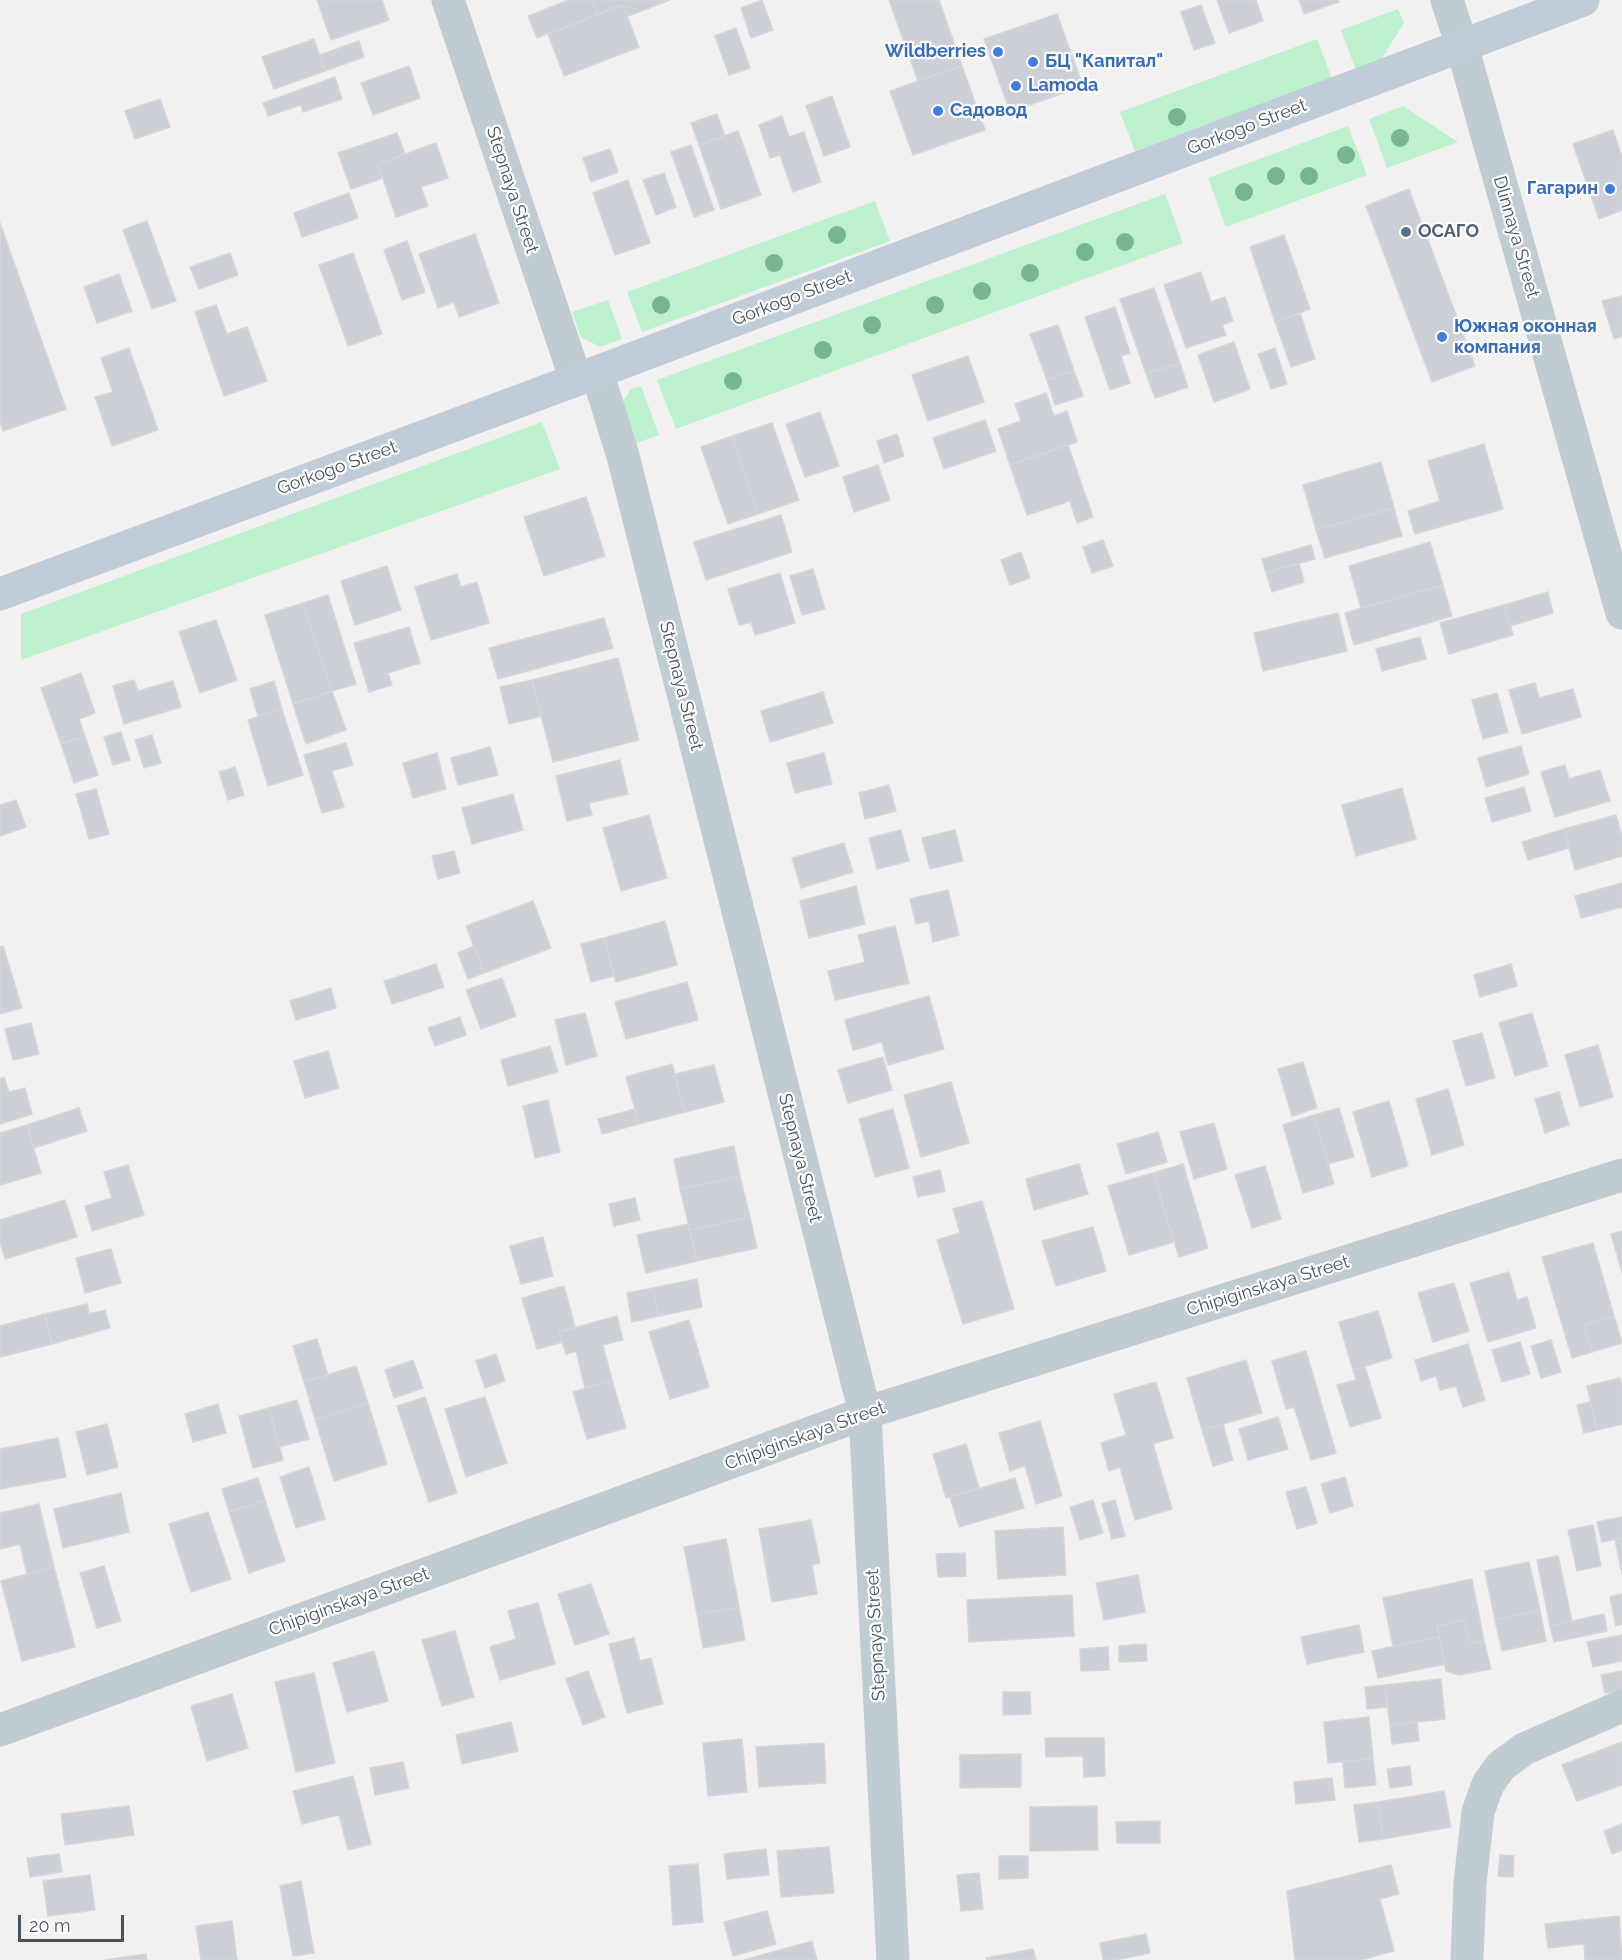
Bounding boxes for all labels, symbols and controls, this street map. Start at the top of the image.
place label: Wildberries [885,41,986,63]
marker: Wildberries [991,45,1005,59]
place label: БЦ "Капитал" [1045,51,1163,73]
marker: БЦ "Капитал" [1026,55,1040,69]
place label: Lamoda [1028,75,1098,97]
marker: Lamoda [1009,79,1023,93]
street label: Gorkogo Street [1184,94,1310,160]
place label: Садовод [950,100,1027,122]
marker: Садовод [931,104,945,118]
street label: Stepnaya Street [481,124,543,256]
street label: Dlinnaya Street [1488,173,1544,301]
place label: Гагарин [1527,178,1598,200]
marker: Гагарин [1603,182,1617,196]
place label: ОСАГО [1418,221,1479,243]
marker: ОСАГО [1399,225,1413,239]
street label: Gorkogo Street [729,265,855,331]
place label: Южная оконная компания [1454,316,1597,358]
marker: Южная оконная компания [1435,330,1449,344]
street label: Gorkogo Street [274,436,400,500]
street label: Stepnaya Street [655,619,707,753]
street label: Stepnaya Street [774,1091,826,1225]
street label: Chipiginskaya Street [1184,1251,1352,1321]
street label: Chipiginskaya Street [722,1397,888,1475]
street label: Chipiginskaya Street [266,1563,432,1641]
street label: Stepnaya Street [862,1568,890,1702]
scale bar [21,1903,128,1941]
text: 20 m [29,1915,71,1936]

